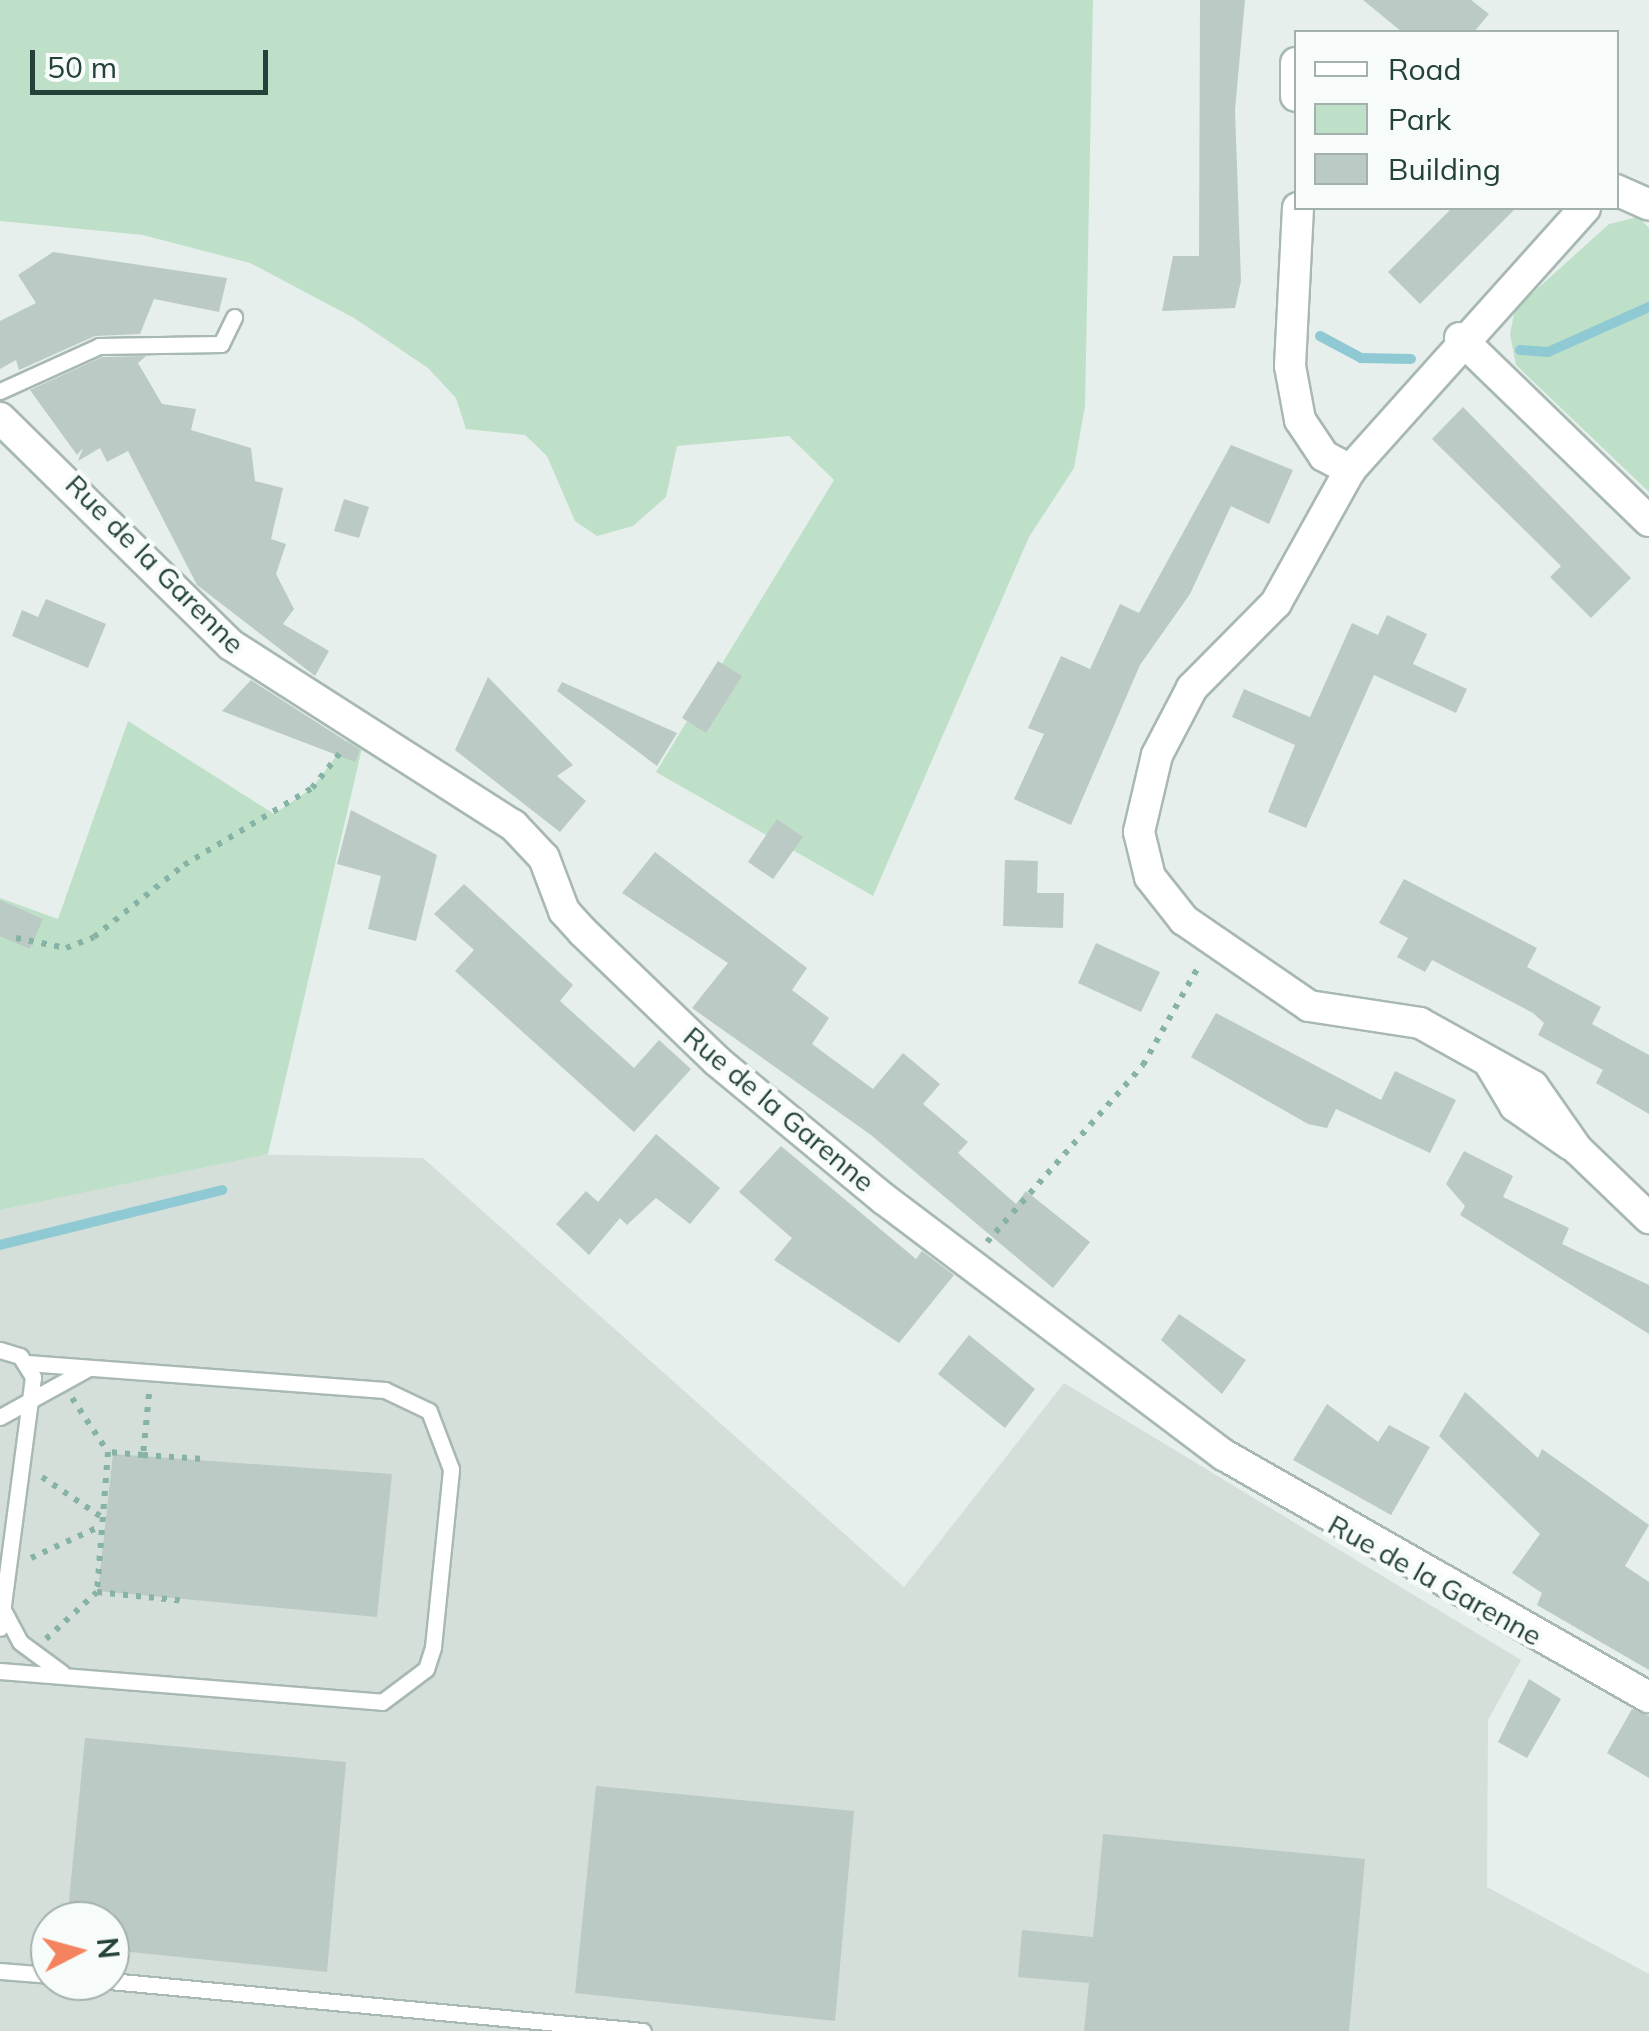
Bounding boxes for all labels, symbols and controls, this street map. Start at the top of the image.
scale bar [35,30,272,92]
legend [1294,30,1619,210]
text: 50 m [47,48,117,86]
text: Road [1388,50,1462,88]
text: Park [1388,100,1451,138]
text: Building [1388,150,1501,188]
street label: Rue de la Garenne [59,468,251,660]
street label: Rue de la Garenne [677,1019,881,1199]
street label: Rue de la Garenne [1322,1507,1548,1653]
north arrow [30,1901,130,2001]
text: N [90,1936,127,1960]

